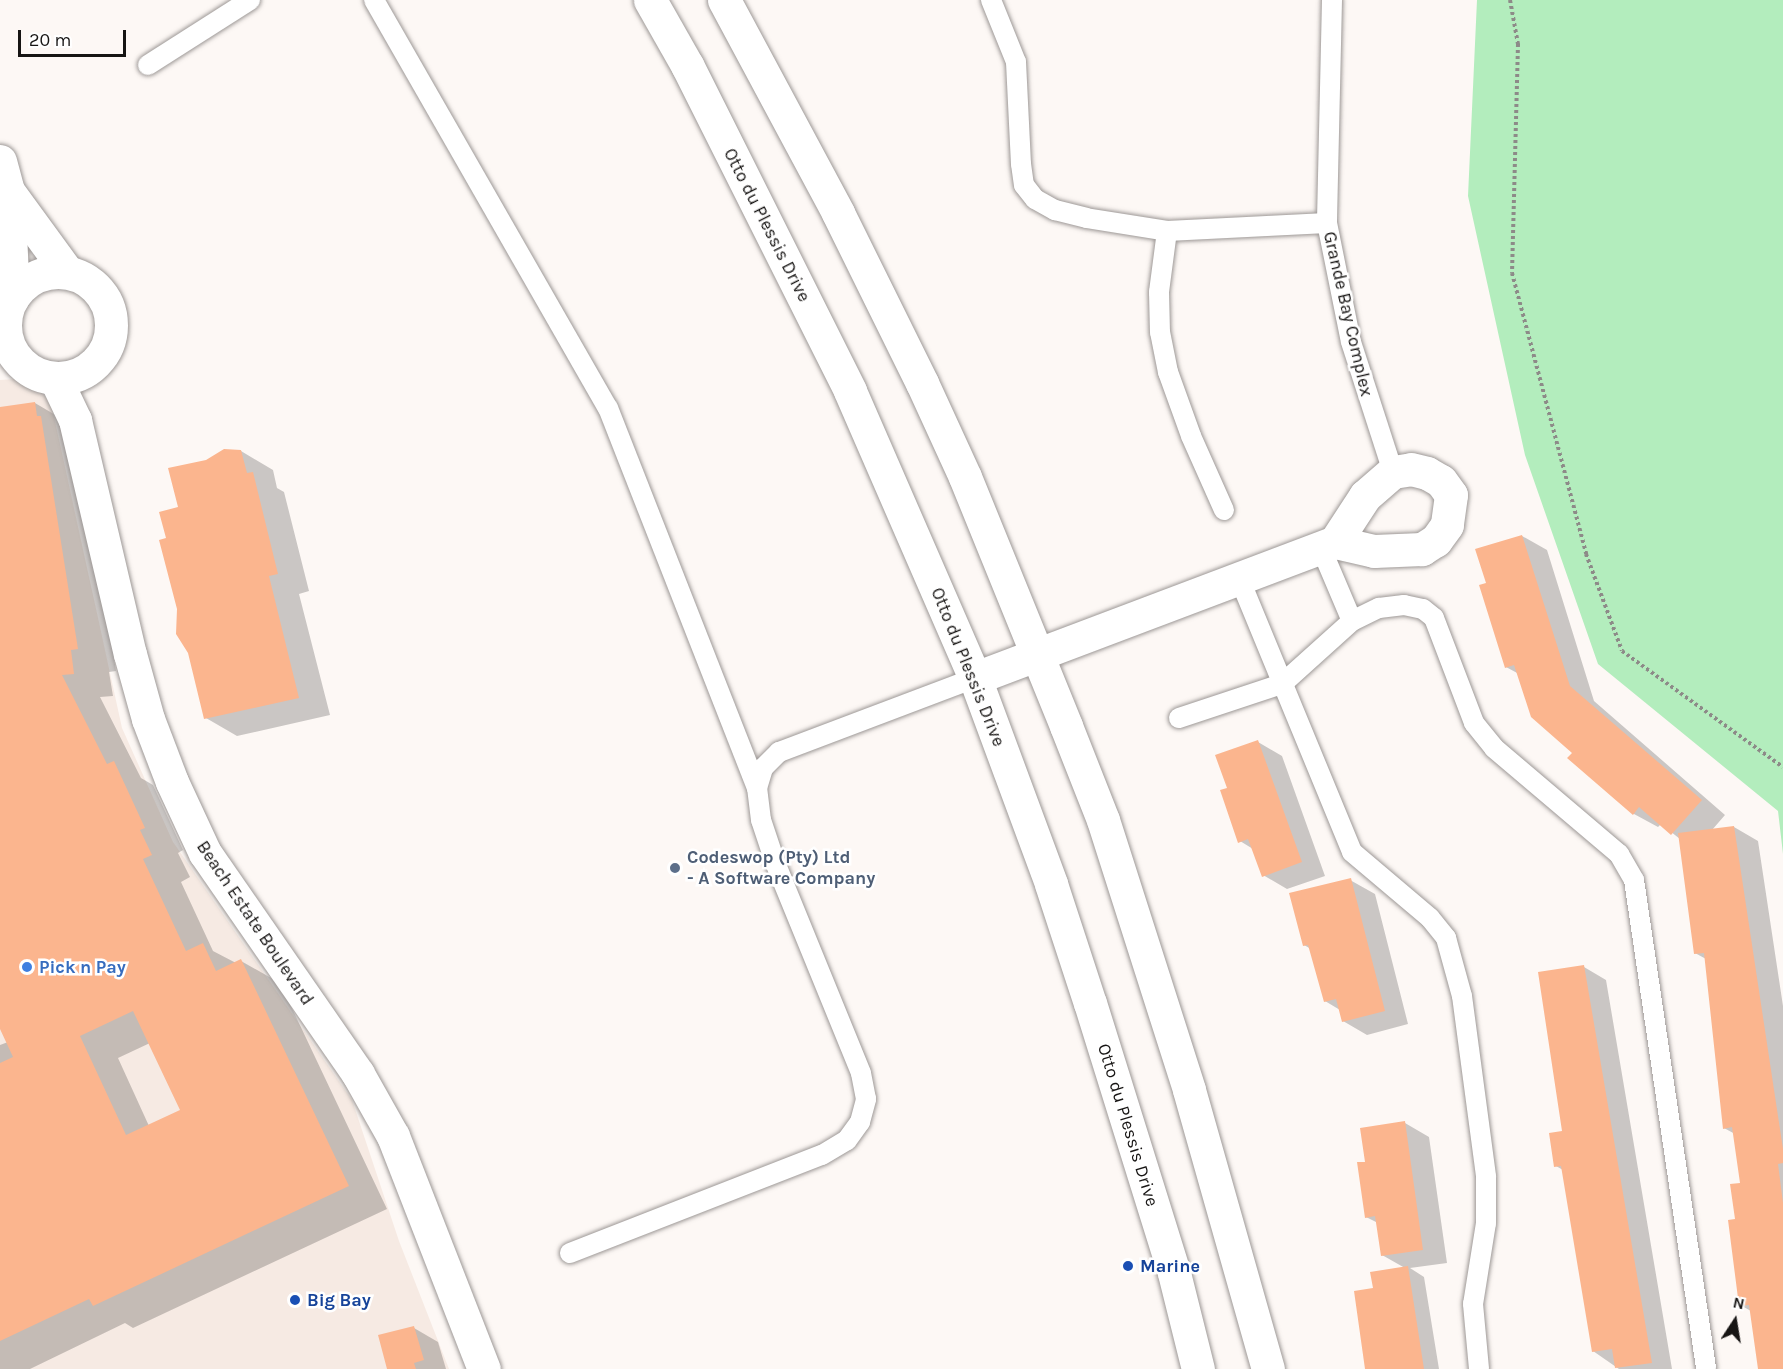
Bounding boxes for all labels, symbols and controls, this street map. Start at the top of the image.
scale bar [21,18,129,56]
text: 20 m [29,29,71,51]
street label: Otto du Plessis Drive [719,145,815,305]
street label: Grande Bay Complex [1319,229,1377,399]
street label: Otto du Plessis Drive [926,584,1010,750]
street label: Beach Estate Boulevard [192,837,318,1009]
place label: Codeswop (Pty) Ltd - A Software Company [687,847,875,890]
marker: Codeswop (Pty) Ltd - A Software Company [668,861,682,875]
place label: Pick n Pay [39,956,126,978]
marker: Pick n Pay [20,960,34,974]
street label: Otto du Plessis Drive [1093,1041,1163,1209]
place label: Marine [1140,1255,1200,1277]
marker: Marine [1121,1259,1135,1273]
place label: Big Bay [307,1289,371,1311]
north arrow [1705,1291,1765,1351]
text: N [1731,1292,1746,1313]
marker: Big Bay [288,1293,302,1307]

